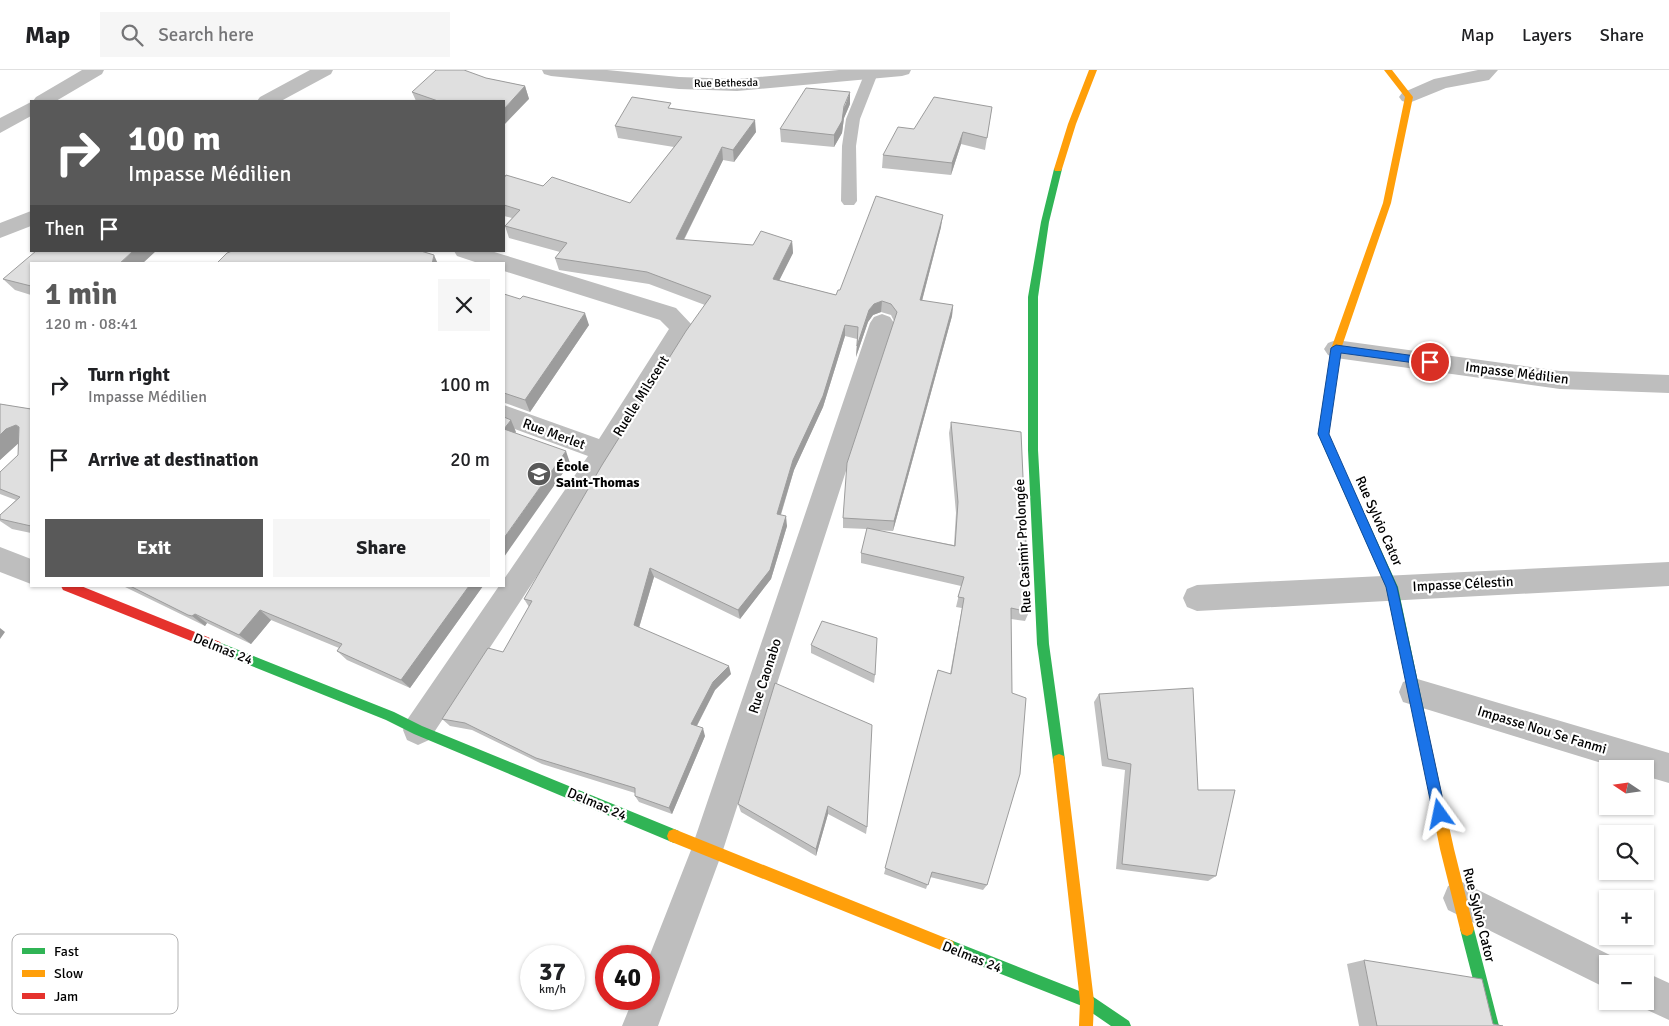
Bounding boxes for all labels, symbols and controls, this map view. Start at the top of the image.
search box [100,12,450,57]
text: Map [25,20,70,50]
icon: search [118,21,146,49]
text: Search here [158,23,254,47]
text: Map [1461,24,1494,46]
text: Layers [1522,24,1572,46]
text: Share [1600,24,1644,46]
street label: Rue Bethesda [694,76,759,90]
text: 100 m [128,117,221,160]
icon: right [45,120,110,185]
text: Impasse Médilien [128,160,292,187]
icon: arrive [95,215,123,243]
text: Then [45,217,85,241]
text: 1 min [45,276,117,313]
button: close [438,279,490,331]
text: 120 m · 08:41 [45,314,138,334]
pin [1409,341,1451,383]
icon: arrive [1416,348,1444,376]
street label: Ruelle Milscent [609,352,673,440]
street label: Impasse Médilien [1464,358,1570,388]
text: Turn right [88,363,170,387]
icon: right [45,371,73,399]
text: 100 m [440,373,490,397]
text: Impasse Médilien [88,387,207,407]
street label: Rue Merlet [520,415,588,453]
icon: arrive [45,446,73,474]
text: Arrive at destination [88,448,259,472]
text: 20 m [450,448,490,472]
place label: École Saint-Thomas [556,458,640,491]
school or university icon: École Saint-Thomas [526,461,552,487]
street label: Rue Sylvio Cator [1352,473,1407,569]
street label: Rue Casimir Prolongée [1011,478,1035,614]
button: Exit [45,519,263,577]
button: Share [273,519,490,577]
street label: Impasse Célestin [1412,573,1514,595]
street label: Delmas 24 [191,629,256,669]
street label: Rue Caonabo [745,636,785,716]
street label: Impasse Nou Se Fanmi [1475,702,1609,758]
north arrow [1599,760,1654,815]
map controls [1599,760,1654,1010]
street label: Delmas 24 [565,784,630,824]
position arrow [1413,787,1465,839]
button: search [1599,825,1654,880]
street label: Rue Sylvio Cator [1459,866,1499,965]
button: + [1599,890,1654,945]
legend [12,934,178,1014]
street label: Delmas 24 [940,937,1005,977]
text: Fast [54,943,79,960]
speed limit sign: 40 [595,945,660,1010]
button: − [1599,955,1654,1010]
text: 37 [539,956,566,987]
text: Slow [54,965,83,982]
text: km/h [539,982,566,997]
text: Jam [54,988,78,1005]

